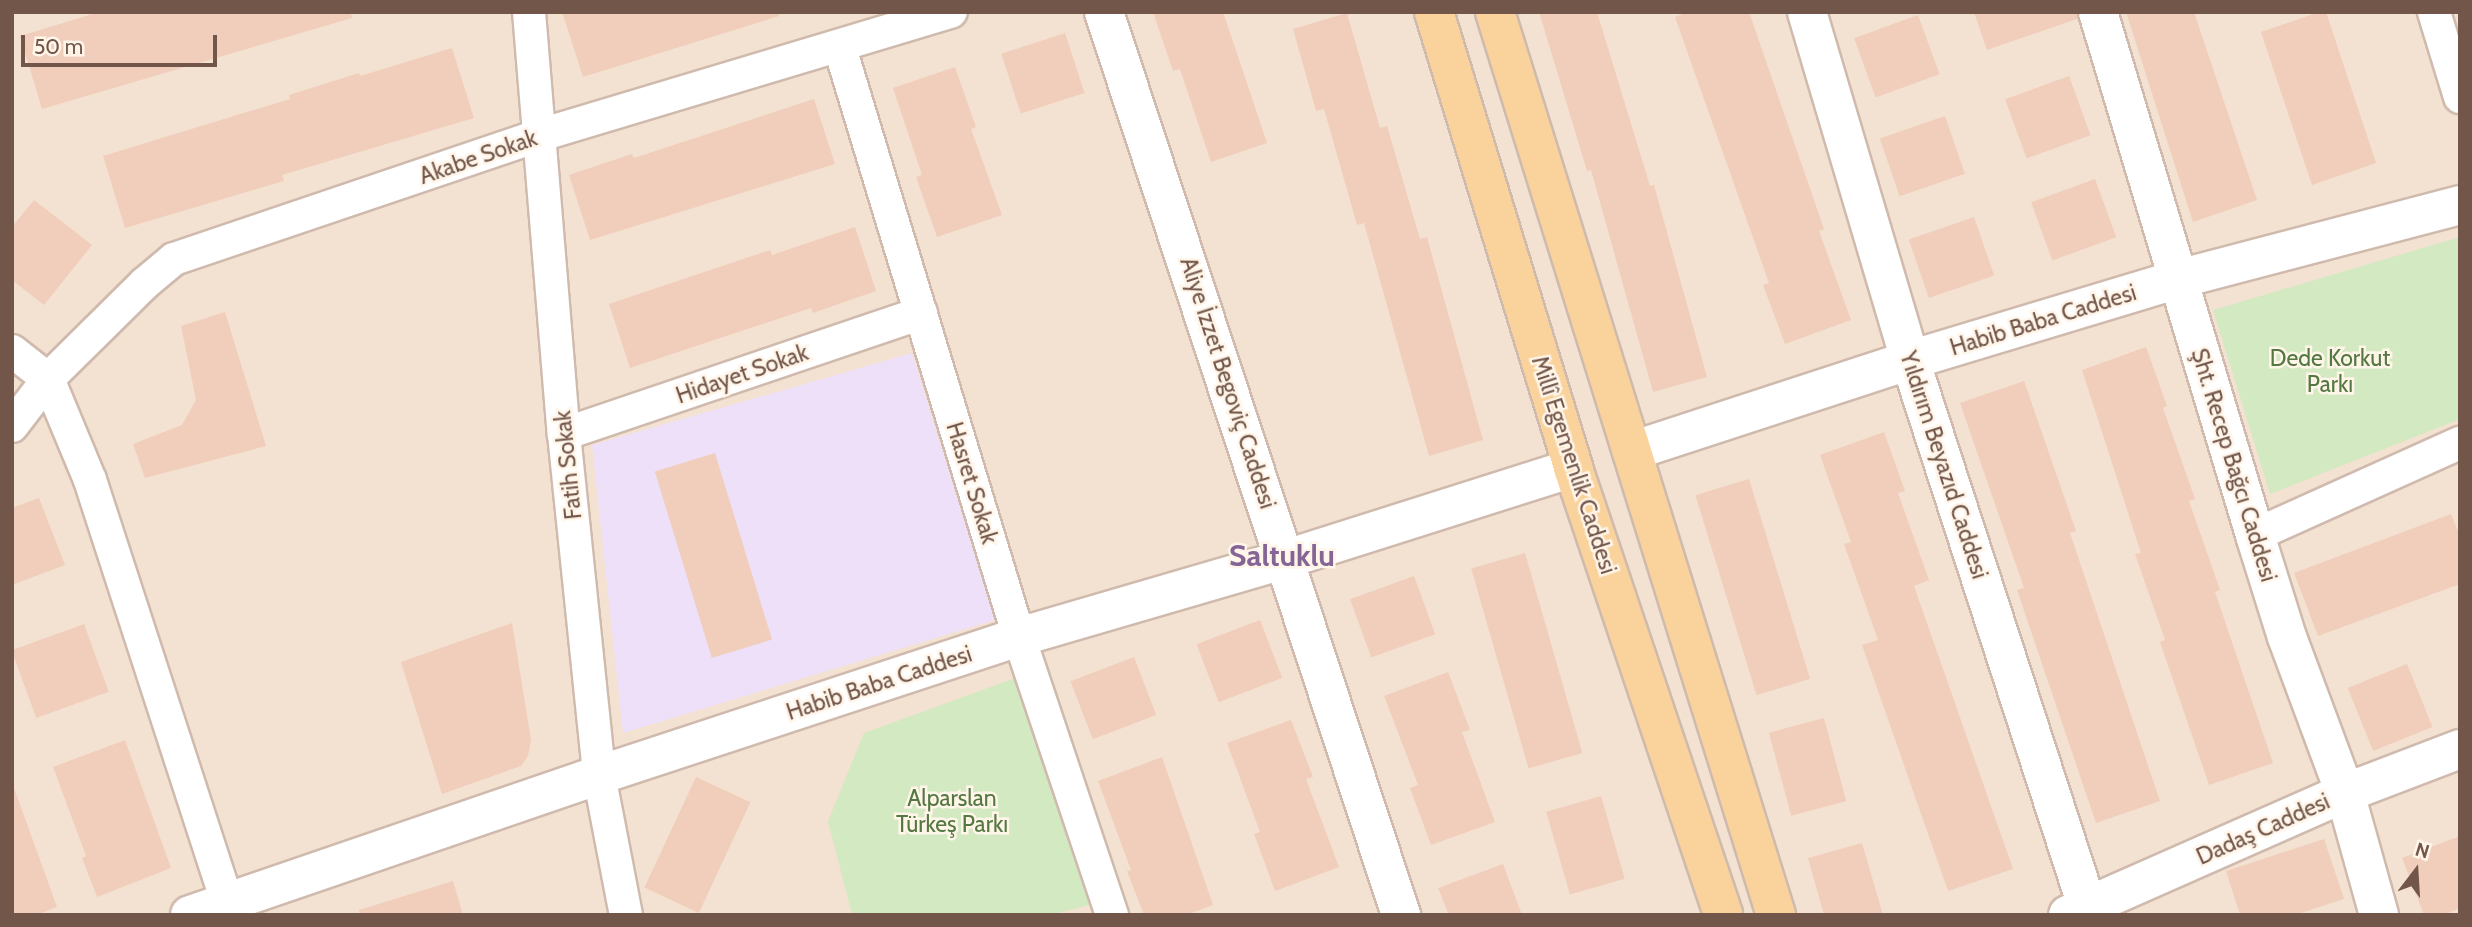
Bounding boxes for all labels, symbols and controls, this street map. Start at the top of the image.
scale bar [24,21,220,65]
text: 50 m [34,34,83,59]
street label: Akabe Sokak [415,124,541,190]
street label: Aliye İzzet Begoviç Caddesi [1174,254,1282,512]
street label: Habib Baba Caddesi [1947,279,2139,361]
street label: Hidayet Sokak [672,338,812,410]
park label: Dede Korkut Parkı [2270,344,2390,398]
street label: Şht. Recep Bağcı Caddesi [2185,345,2283,585]
street label: Yıldırım Beyazıd Caddesi [1894,348,1994,582]
street label: Millî Egemenlik Caddesi [1526,353,1622,577]
street label: Fatih Sokak [549,409,587,521]
street label: Hasret Sokak [940,419,1004,547]
district label: Saltuklu [1229,538,1335,574]
street label: Habib Baba Caddesi [783,640,975,726]
park label: Alparslan Türkeş Parkı [896,784,1008,838]
street label: Dadaş Caddesi [2192,787,2334,871]
north arrow [2381,836,2451,906]
text: N [2412,837,2432,863]

